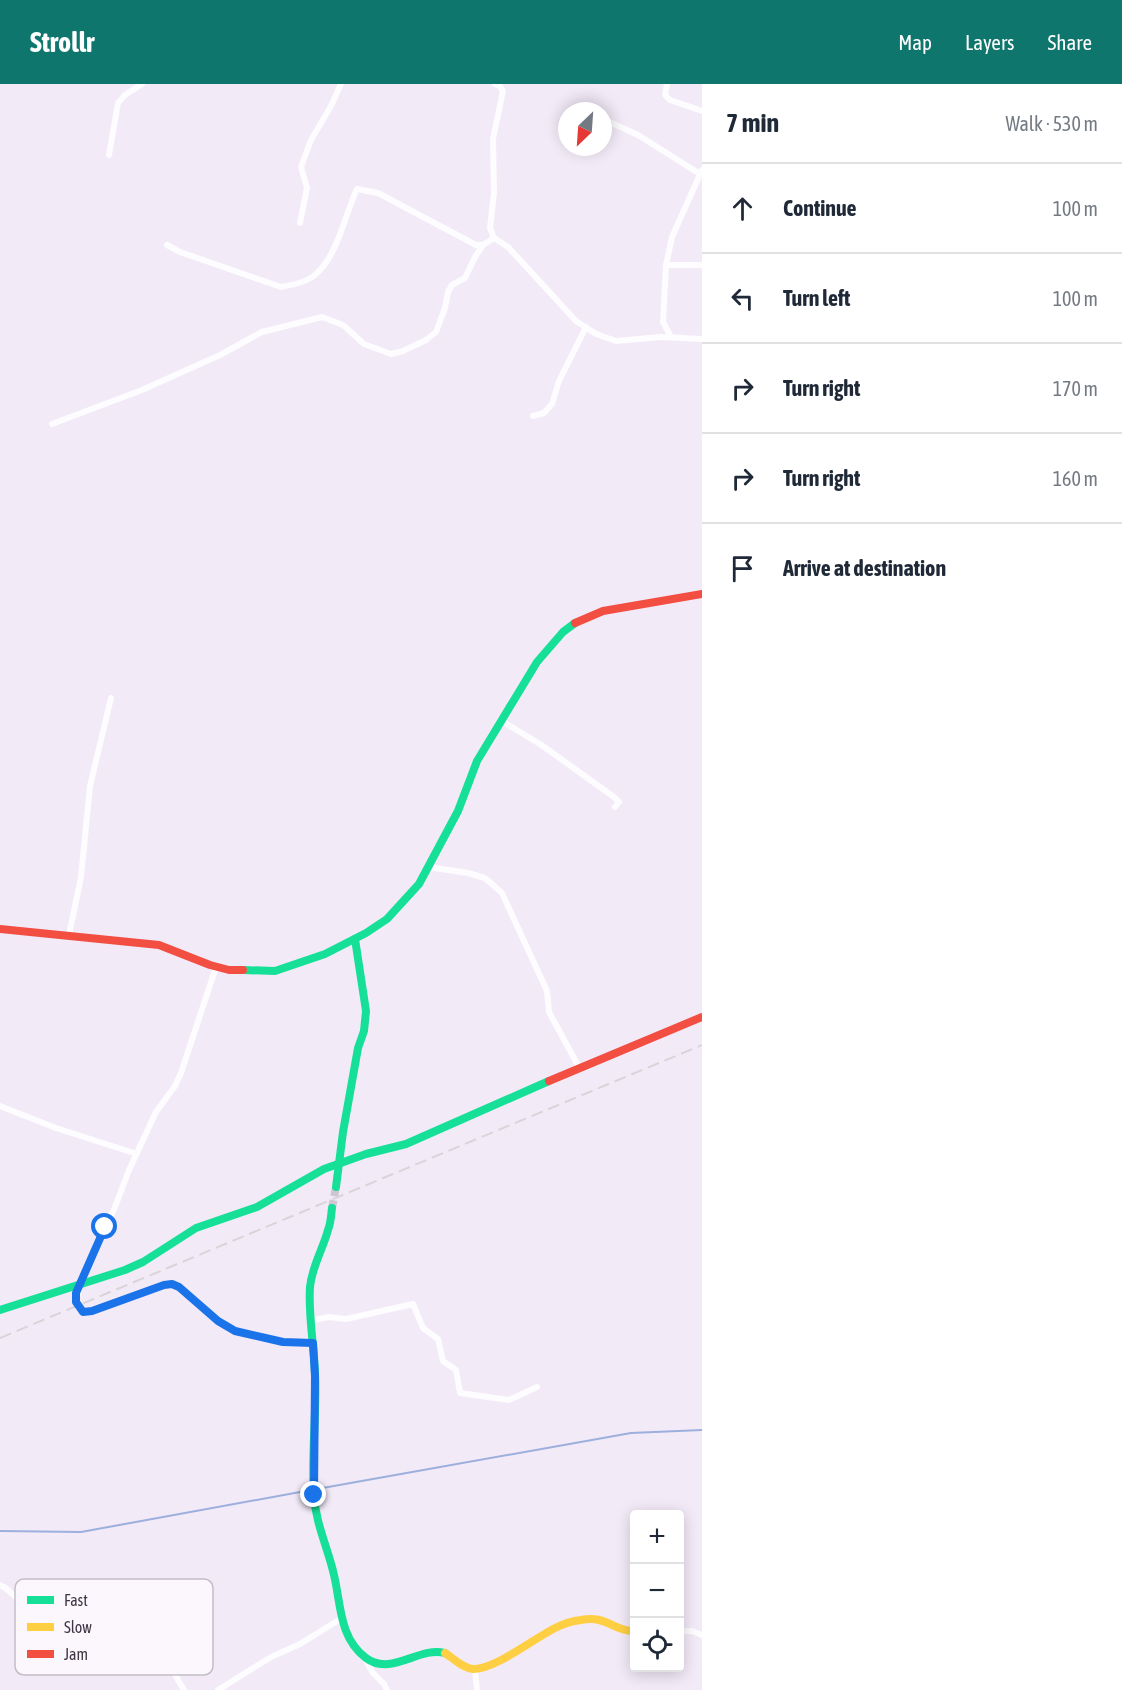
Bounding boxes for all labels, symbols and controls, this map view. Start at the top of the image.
text: Strollr [30,26,94,58]
text: Map [898,30,932,54]
text: Layers [965,30,1015,54]
text: Share [1048,30,1092,54]
north arrow [558,102,612,156]
text: 7 min [726,108,779,138]
text: Walk · 530 m [1006,112,1098,135]
icon: ahead [726,192,759,225]
text: Continue [783,195,857,221]
text: 100 m [1053,197,1098,220]
icon: left [726,282,759,315]
text: Turn left [783,285,850,311]
text: 100 m [1053,287,1098,310]
icon: right [726,372,759,405]
text: Turn right [783,375,860,401]
text: 170 m [1053,377,1098,400]
icon: right [726,462,759,495]
text: Turn right [783,465,860,491]
text: 160 m [1053,467,1098,490]
icon: arrive [726,552,759,585]
text: Arrive at destination [783,555,946,581]
route start [91,1213,117,1239]
route end [300,1481,326,1507]
map controls [630,1510,684,1672]
button: + [630,1510,684,1564]
button: − [630,1564,684,1618]
legend [15,1579,213,1675]
text: Fast [64,1591,88,1609]
text: Slow [64,1618,92,1636]
button: locate [630,1618,684,1672]
text: Jam [64,1645,88,1663]

